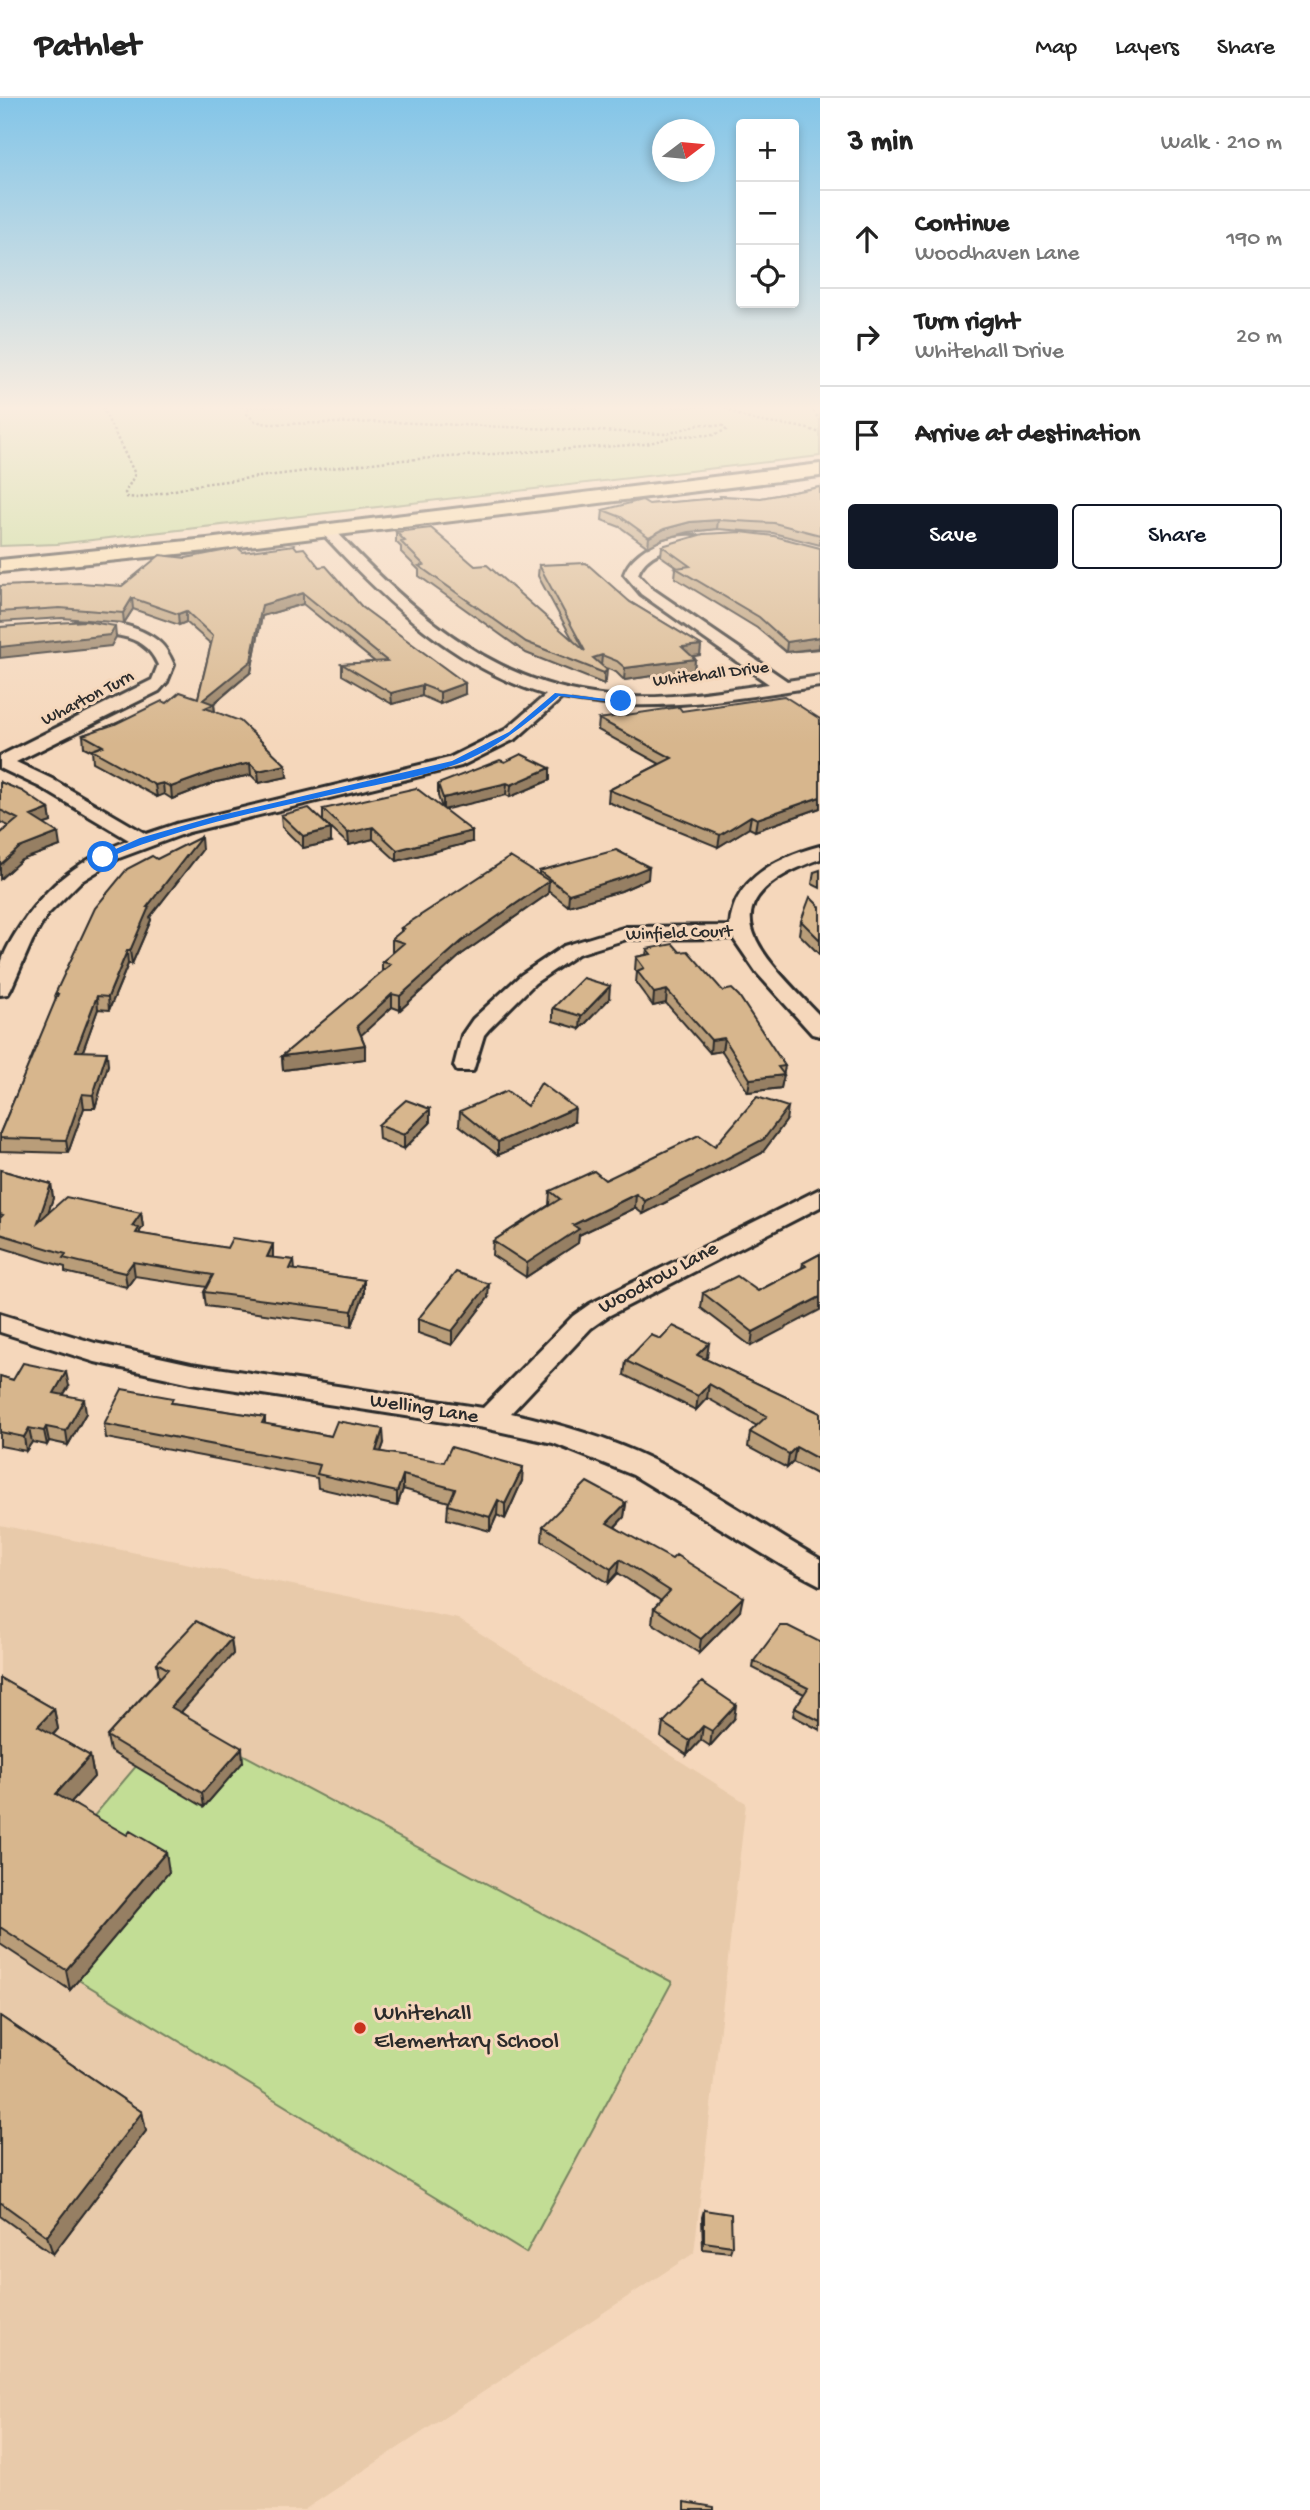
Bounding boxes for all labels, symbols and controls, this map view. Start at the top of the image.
text: Pathlet [35,29,141,67]
text: Map [1035,34,1077,63]
text: Layers [1115,34,1179,63]
text: Share [1217,34,1275,63]
north arrow [652,119,715,182]
map controls [736,119,799,308]
button: + [736,119,799,182]
text: 3 min [848,126,913,161]
text: Walk · 210 m [1161,130,1282,157]
button: − [736,182,799,245]
text: Continue [915,210,1009,241]
icon: ahead [848,220,886,258]
text: 190 m [1226,226,1282,253]
text: Woodhaven Lane [915,241,1079,268]
button: locate [736,245,799,308]
text: Turn right [915,308,1019,339]
icon: right [848,318,886,356]
text: 20 m [1236,324,1282,351]
text: Whitehall Drive [915,339,1064,366]
icon: arrive [848,416,886,454]
text: Arrive at destination [915,420,1140,451]
button: Save [848,504,1058,569]
button: Share [1072,504,1282,569]
street label: Whitehall Drive [652,657,771,693]
street label: Wharton Turn [38,666,138,731]
route end [605,685,636,716]
route start [87,841,118,872]
street label: Winfield Court [625,922,734,946]
street label: Woodrow Lane [595,1237,724,1321]
street label: Welling Lane [368,1389,481,1431]
place label: Whitehall Elementary School [374,2000,559,2057]
marker: Whitehall Elementary School [352,2020,368,2036]

